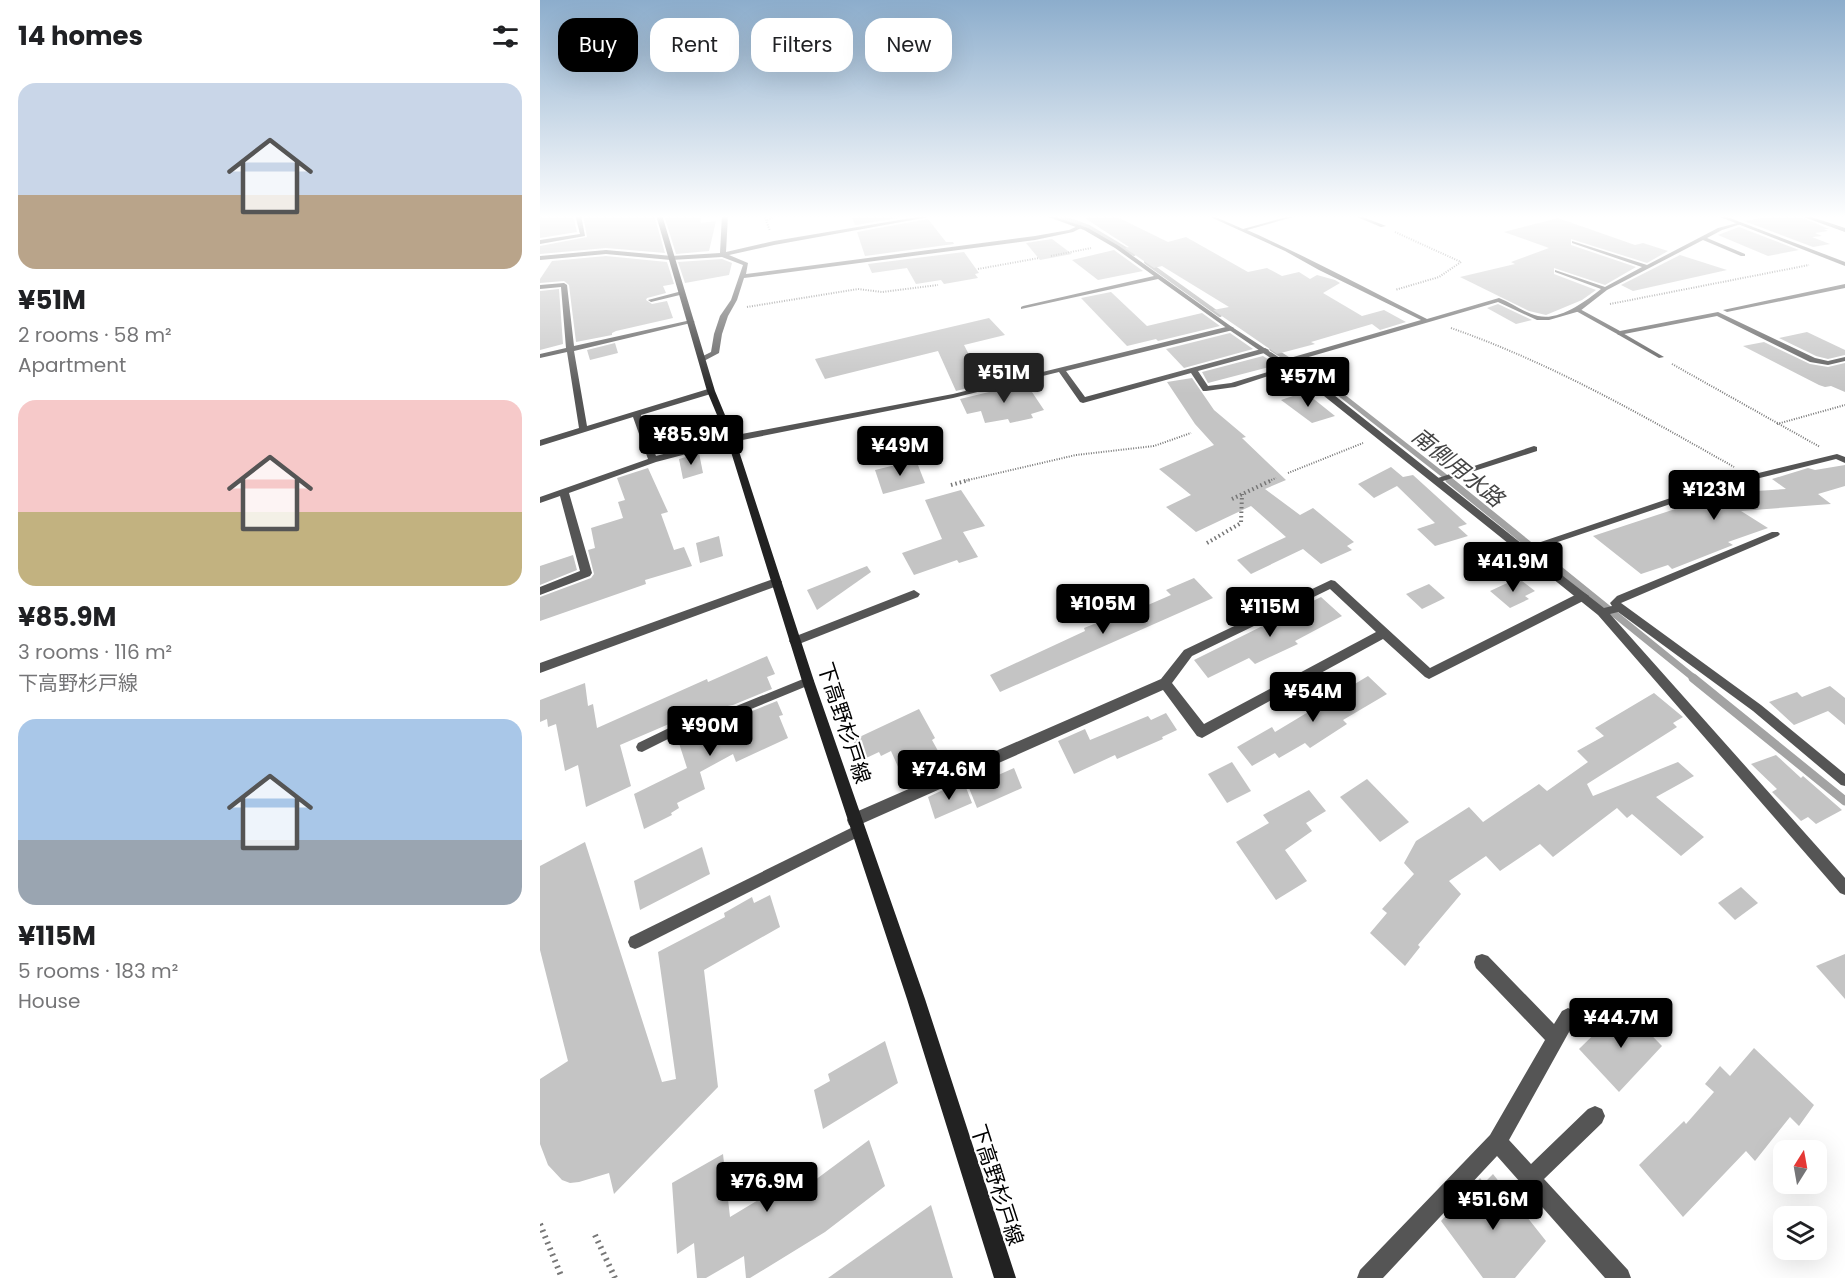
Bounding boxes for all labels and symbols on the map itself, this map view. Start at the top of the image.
pin: ¥51M [968,353,1040,404]
pin: ¥57M [1272,357,1344,408]
pin: ¥85.9M [642,415,740,466]
water label: 南側用水路 [1405,421,1512,515]
pin: ¥49M [864,426,936,477]
pin: ¥123M [1672,470,1756,521]
pin: ¥41.9M [1464,542,1562,593]
pin: ¥105M [1061,584,1145,635]
pin: ¥115M [1228,587,1312,638]
street label: 下高野杉戸線 [811,658,878,787]
pin: ¥54M [1277,672,1349,723]
pin: ¥90M [674,706,746,757]
pin: ¥74.6M [900,750,998,801]
pin: ¥44.7M [1572,998,1670,1049]
street label: 下高野杉戸線 [964,1120,1031,1249]
north arrow [1773,1140,1827,1194]
pin: ¥76.9M [718,1162,816,1213]
pin: ¥51.6M [1444,1180,1542,1231]

